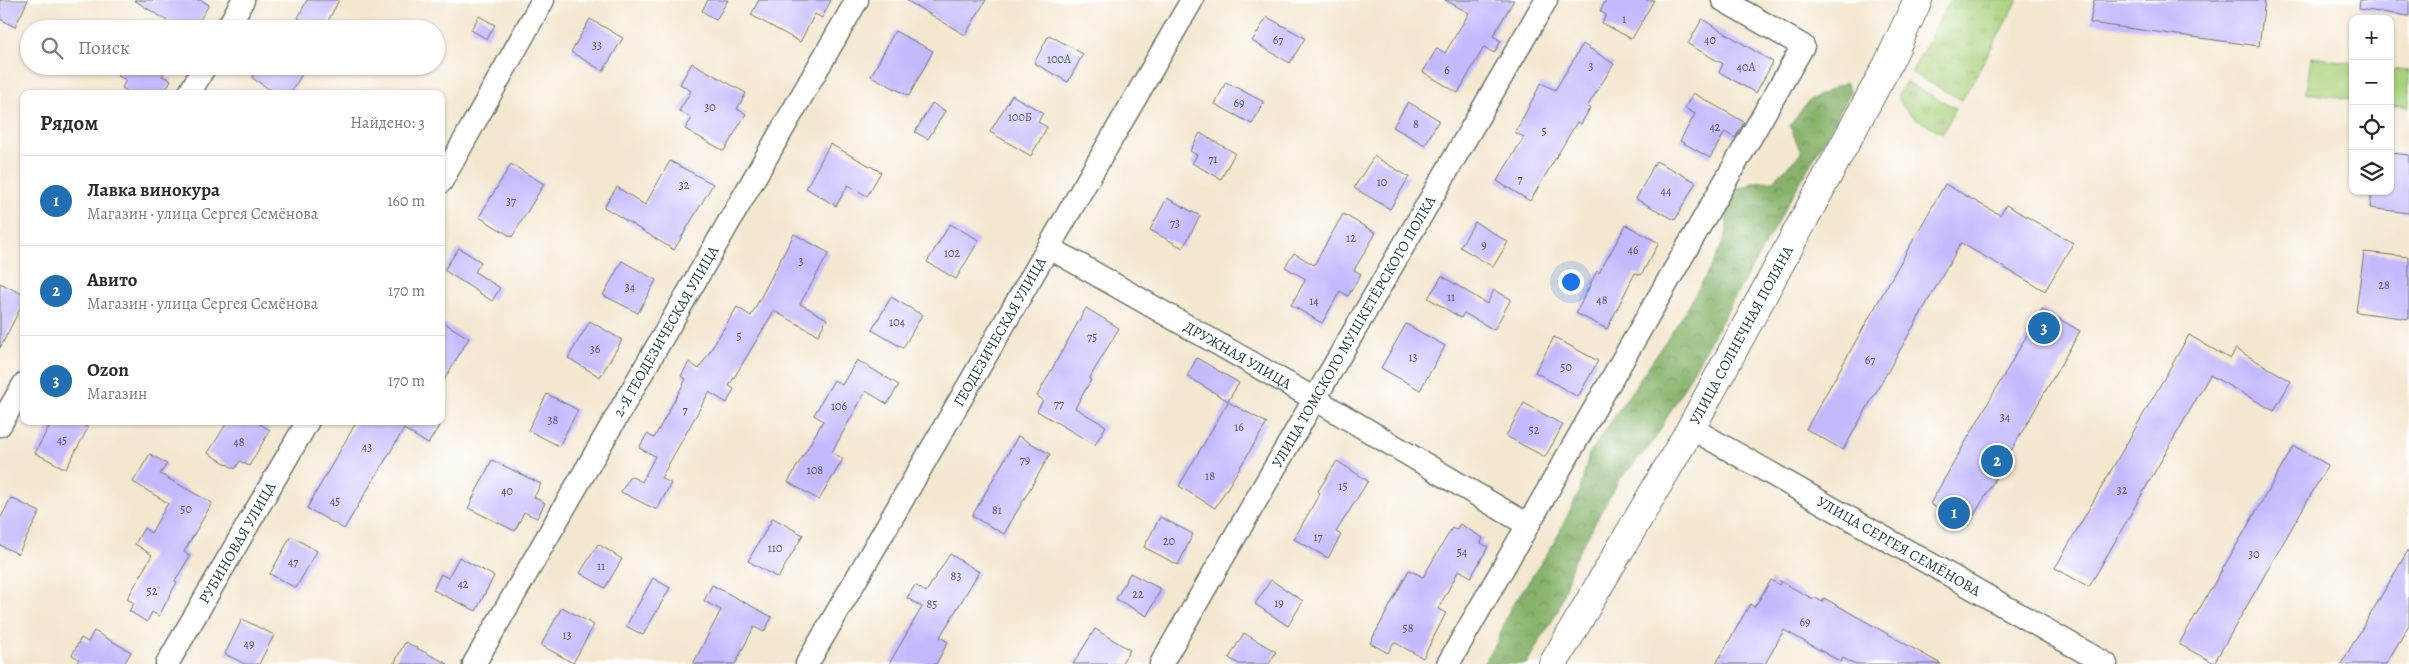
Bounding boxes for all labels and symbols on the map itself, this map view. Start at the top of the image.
house number: 1 [1622,11,1626,27]
house number: 67 [1273,32,1284,48]
house number: 40 [1704,32,1716,48]
house number: 33 [592,37,602,53]
house number: 100А [1047,51,1072,67]
house number: 3 [1589,58,1594,74]
house number: 40А [1737,59,1756,75]
house number: 6 [1444,62,1450,78]
house number: 69 [1233,95,1245,111]
house number: 30 [704,99,716,115]
house number: 100Б [1008,109,1032,125]
house number: 8 [1413,116,1419,132]
house number: 42 [1709,119,1721,135]
house number: 5 [1541,123,1547,139]
house number: 71 [1208,151,1218,167]
house number: 7 [1517,171,1523,187]
house number: 10 [1377,174,1387,190]
house number: 32 [679,177,690,193]
house number: 44 [1661,183,1672,199]
street label: УЛИЦА ТОМСКОГО МУШКЕТЁРСКОГО ПОЛКА [1267,192,1440,471]
house number: 37 [506,193,517,209]
house number: 73 [1170,215,1180,231]
house number: 12 [1346,230,1356,246]
house number: 9 [1481,237,1487,253]
street label: 2-Я ГЕОДЕЗИЧЕСКАЯ УЛИЦА [609,242,723,421]
house number: 46 [1628,242,1639,258]
street label: УЛИЦА СОЛНЕЧНАЯ ПОЛЯНА [1685,242,1798,428]
house number: 102 [944,245,960,261]
house number: 3 [799,253,804,269]
street label: ГЕОДЕЗИЧЕСКАЯ УЛИЦА [948,253,1051,410]
your location [1558,269,1584,295]
house number: 28 [2378,277,2390,293]
house number: 34 [625,279,636,295]
house number: 11 [1447,289,1455,305]
house number: 48 [1596,292,1608,308]
house number: 14 [1309,293,1319,309]
pin: 3 [2028,309,2060,347]
house number: 104 [889,314,906,330]
street label: ДРУЖНАЯ УЛИЦА [1180,316,1295,394]
house number: 5 [736,328,742,344]
house number: 75 [1087,329,1097,345]
house number: 36 [590,341,601,357]
house number: 13 [1408,349,1418,365]
house number: 67 [1865,352,1876,368]
house number: 50 [1560,359,1572,375]
house number: 77 [1054,396,1065,412]
house number: 106 [831,398,847,414]
house number: 7 [682,402,688,418]
house number: 34 [2000,409,2011,425]
house number: 38 [548,412,559,428]
house number: 16 [1234,419,1244,435]
house number: 52 [1529,422,1540,438]
house number: 45 [57,432,67,448]
house number: 48 [233,434,245,450]
house number: 43 [362,439,372,455]
pin: 2 [1981,442,2013,480]
house number: 79 [1020,452,1030,468]
house number: 108 [807,462,823,478]
house number: 18 [1205,468,1215,484]
street label: РУБИНОВАЯ УЛИЦА [194,478,281,607]
house number: 15 [1338,478,1348,494]
house number: 32 [2117,482,2128,498]
house number: 40 [501,483,513,499]
street label: УЛИЦА СЕРГЕЯ СЕМЁНОВА [1813,492,1985,601]
house number: 45 [330,493,340,509]
pin: 1 [1938,494,1970,532]
house number: 50 [180,501,192,517]
house number: 81 [992,502,1002,518]
house number: 17 [1313,529,1324,545]
house number: 20 [1163,533,1175,549]
house number: 110 [768,540,782,556]
house number: 54 [1457,544,1468,560]
house number: 30 [2248,546,2260,562]
house number: 47 [288,554,299,570]
house number: 11 [597,558,605,574]
house number: 83 [951,568,961,584]
house number: 42 [457,576,469,592]
house number: 52 [147,583,158,599]
house number: 22 [1132,586,1144,602]
house number: 19 [1274,595,1284,611]
house number: 85 [927,596,937,612]
house number: 69 [1799,614,1811,630]
house number: 58 [1403,620,1414,636]
house number: 13 [562,627,572,643]
house number: 49 [244,636,254,652]

